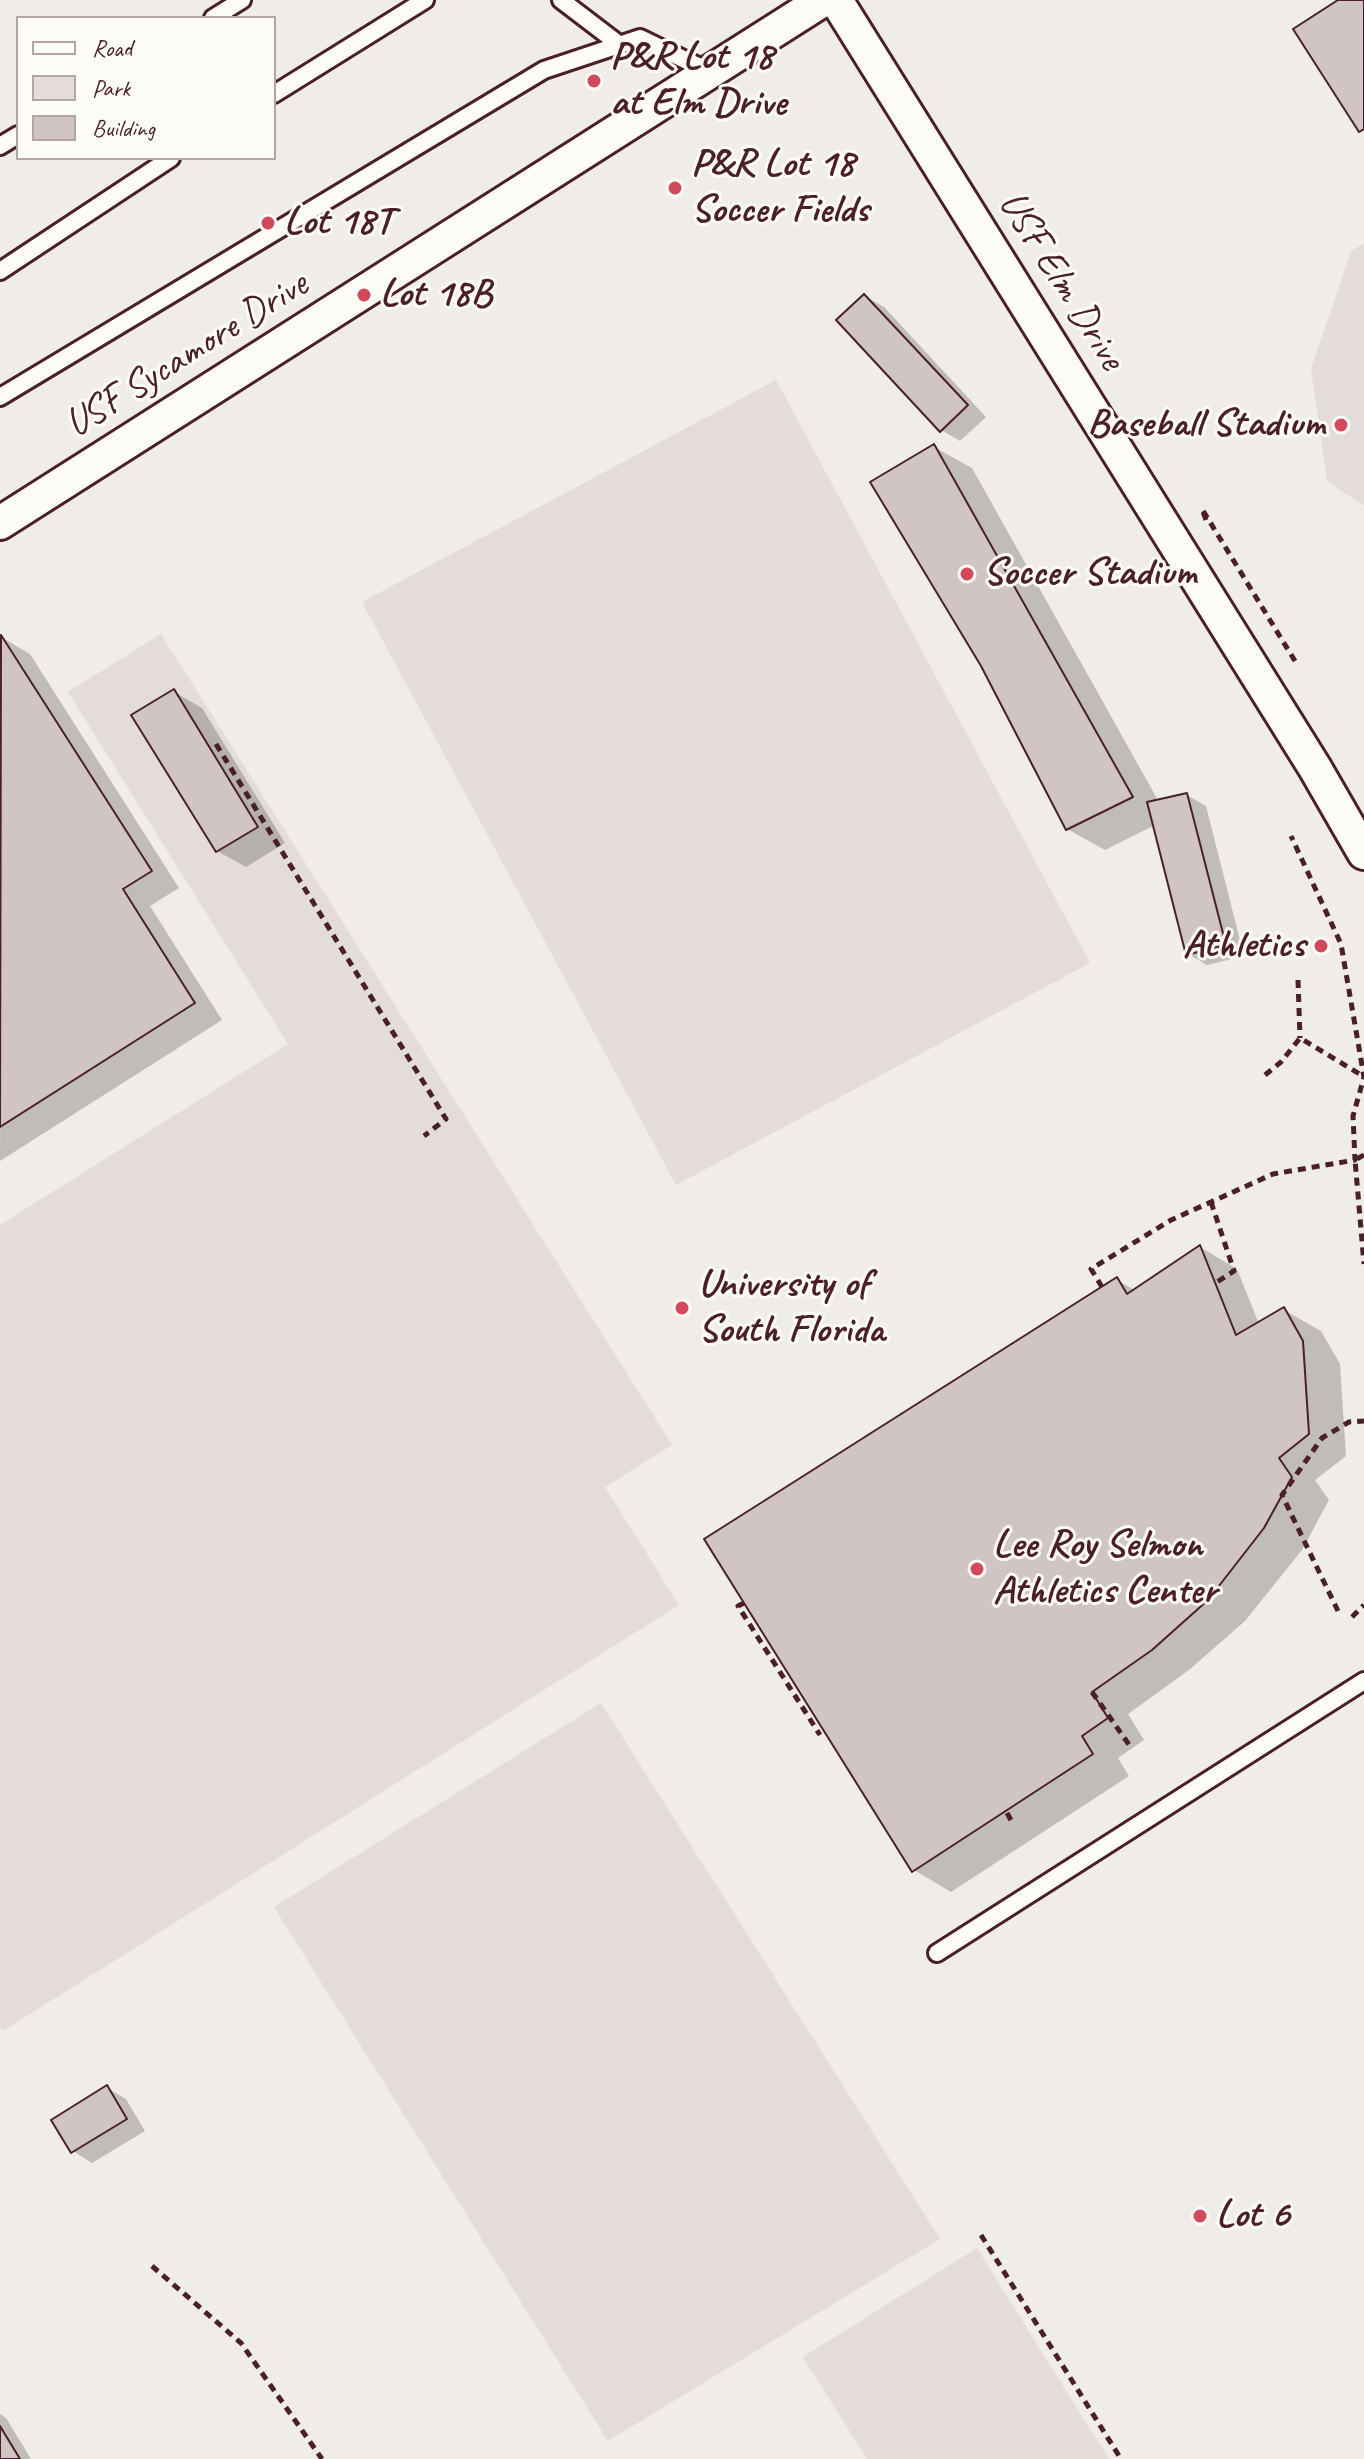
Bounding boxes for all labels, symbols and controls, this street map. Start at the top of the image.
legend [16,16,276,160]
text: Road [92,33,132,63]
place label: P&R Lot 18 at Elm Drive [610,34,786,128]
marker: P&R Lot 18 at Elm Drive [585,72,603,90]
text: Park [92,73,130,103]
text: Building [92,113,155,143]
place label: P&R Lot 18 Soccer Fields [691,141,869,235]
marker: P&R Lot 18 Soccer Fields [666,179,684,197]
street label: USF Elm Drive [987,183,1135,379]
place label: Lot 18T [284,199,393,247]
marker: Lot 18T [259,214,277,232]
street label: USF Sycamore Drive [57,261,317,449]
place label: Lot 18B [380,271,491,319]
marker: Lot 18B [355,286,373,304]
place label: Baseball Stadium [1087,401,1325,449]
marker: Baseball Stadium [1332,416,1350,434]
place label: Soccer Stadium [983,550,1196,598]
marker: Soccer Stadium [958,565,976,583]
place label: Athletics [1183,922,1305,970]
marker: Athletics [1312,937,1330,955]
place label: University of South Florida [698,1261,884,1355]
marker: University of South Florida [673,1299,691,1317]
place label: Lee Roy Selmon Athletics Center [993,1522,1217,1616]
marker: Lee Roy Selmon Athletics Center [968,1560,986,1578]
place label: Lot 6 [1216,2192,1289,2240]
marker: Lot 6 [1191,2207,1209,2225]

